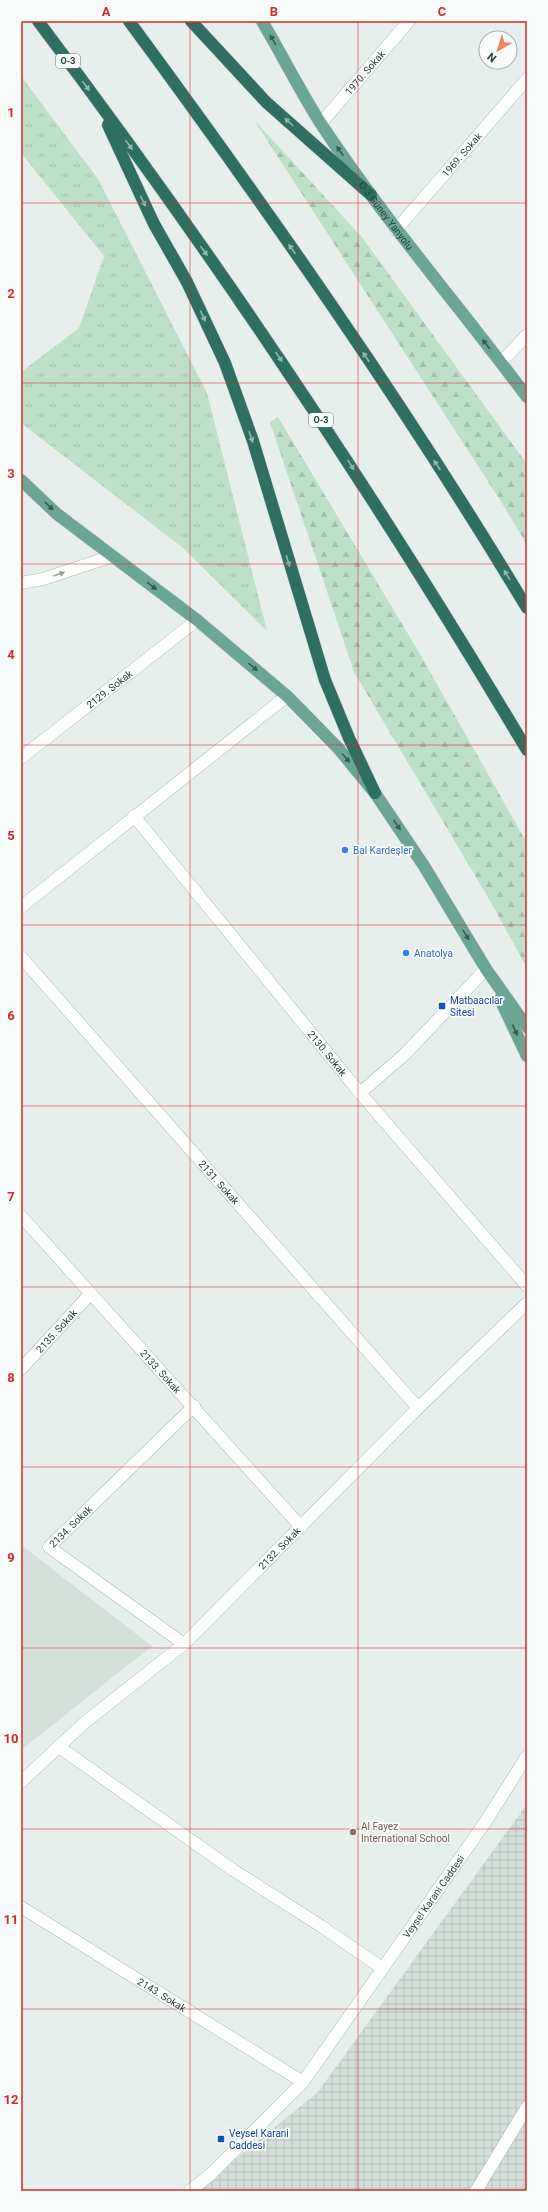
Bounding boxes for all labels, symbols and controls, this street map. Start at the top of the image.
text: A [102,4,111,19]
text: B [270,4,278,19]
text: C [438,4,447,19]
north arrow [478,30,518,70]
one-way arrow [270,34,277,46]
street label: 1970. Sokak [343,48,388,97]
text: N [485,50,499,65]
road number: O-3 [56,54,80,68]
one-way arrow [82,80,91,91]
text: 1 [7,105,15,120]
one-way arrow [284,118,295,127]
street label: 1969. Sokak [440,130,485,179]
one-way arrow [125,139,133,150]
one-way arrow [336,146,344,157]
street label: O-3 Güney Yanyolu [357,179,415,252]
one-way arrow [140,195,146,207]
one-way arrow [288,244,296,255]
one-way arrow [200,246,208,256]
text: 2 [7,286,15,301]
one-way arrow [200,310,206,322]
one-way arrow [482,339,491,350]
one-way arrow [362,351,370,362]
one-way arrow [275,352,282,363]
road number: O-3 [309,413,333,427]
one-way arrow [248,431,254,443]
one-way arrow [434,459,441,471]
one-way arrow [347,460,355,470]
text: 3 [7,466,15,481]
one-way arrow [44,502,54,511]
one-way arrow [285,556,291,568]
one-way arrow [53,570,65,576]
one-way arrow [503,570,511,580]
one-way arrow [147,581,158,590]
text: 4 [7,647,15,662]
one-way arrow [248,663,259,672]
street label: 2129. Sokak [84,667,135,711]
one-way arrow [342,753,351,764]
one-way arrow [393,820,401,830]
text: 5 [7,828,15,843]
marker: Bal Kardeşler [340,845,350,855]
place label: Bal Kardeşler [353,845,412,856]
one-way arrow [462,929,469,941]
marker: Anatolya [401,948,411,958]
place label: Anatolya [414,948,453,959]
place label: Matbaacılar Sitesi [450,995,504,1018]
marker: Matbaacılar Sitesi [437,1001,447,1011]
text: 6 [7,1008,15,1023]
one-way arrow [512,1024,518,1035]
street label: 2130. Sokak [305,1029,349,1079]
street label: 2131. Sokak [197,1158,242,1207]
text: 7 [7,1189,15,1204]
street label: 2135. Sokak [34,1307,80,1355]
street label: 2133. Sokak [138,1348,184,1396]
text: 8 [7,1370,15,1385]
street label: 2134. Sokak [47,1503,95,1550]
street label: 2132. Sokak [256,1524,303,1572]
text: 9 [7,1550,15,1565]
text: 10 [4,1731,18,1746]
place label: Al Fayez International School [361,1821,450,1844]
marker: Al Fayez International School [348,1827,358,1837]
street label: Veysel Karani Caddesi [401,1853,466,1940]
text: 11 [4,1912,18,1927]
street label: 2143. Sokak [136,1976,189,2015]
text: 12 [4,2092,18,2107]
place label: Veysel Karani Caddesi [229,2128,289,2151]
marker: Veysel Karani Caddesi [216,2134,226,2144]

